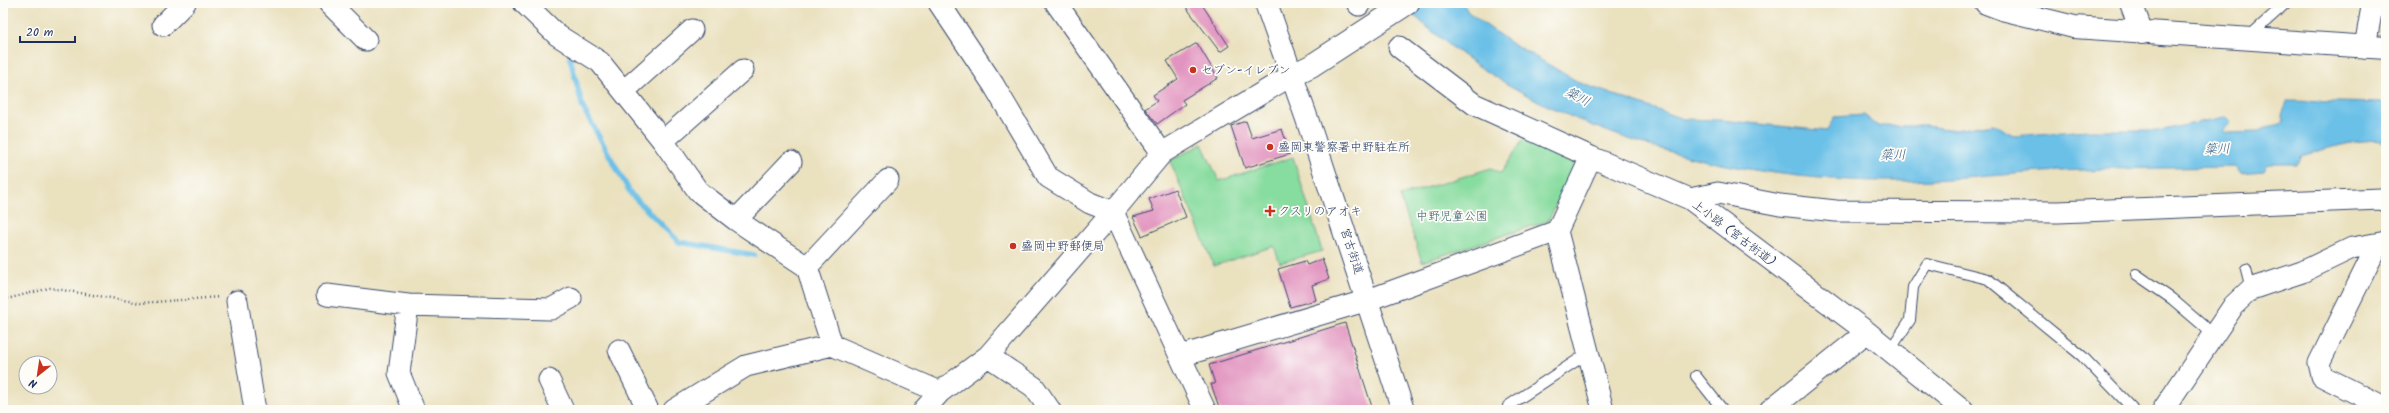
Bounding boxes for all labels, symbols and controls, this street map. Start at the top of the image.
scale bar [20,18,75,44]
text: 20 m [26,23,54,42]
place label: セブン-イレブン [1201,61,1291,80]
marker: セブン-イレブン [1188,65,1198,75]
water label: 簗川 [1561,82,1594,113]
place label: 盛岡東警察署中野駐在所 [1278,138,1410,157]
water label: 簗川 [2204,139,2230,160]
marker: 盛岡東警察署中野駐在所 [1265,142,1275,152]
water label: 簗川 [1880,145,1906,166]
street label: 上小路 (宮古街道) [1688,196,1780,271]
place label: クスリのアオキ [1278,202,1362,221]
marker: クスリのアオキ [1265,206,1275,216]
park label: 中野児童公園 [1416,207,1488,226]
street label: 宮古街道 [1335,225,1368,277]
place label: 盛岡中野郵便局 [1021,237,1105,256]
marker: 盛岡中野郵便局 [1008,241,1018,251]
north arrow [18,355,58,395]
text: N [26,373,41,392]

